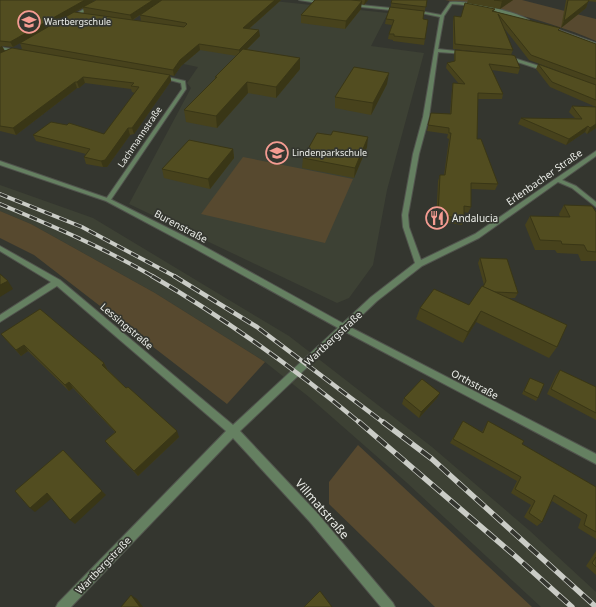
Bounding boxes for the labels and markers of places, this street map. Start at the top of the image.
school or university icon: Wartbergschule [16,9,42,35]
place label: Wartbergschule [44,15,111,28]
school or university icon: Lindenparkschule [264,140,290,166]
place label: Lindenparkschule [292,146,367,159]
restaurant icon: Andalucia [424,205,450,231]
place label: Andalucia [452,211,498,225]

